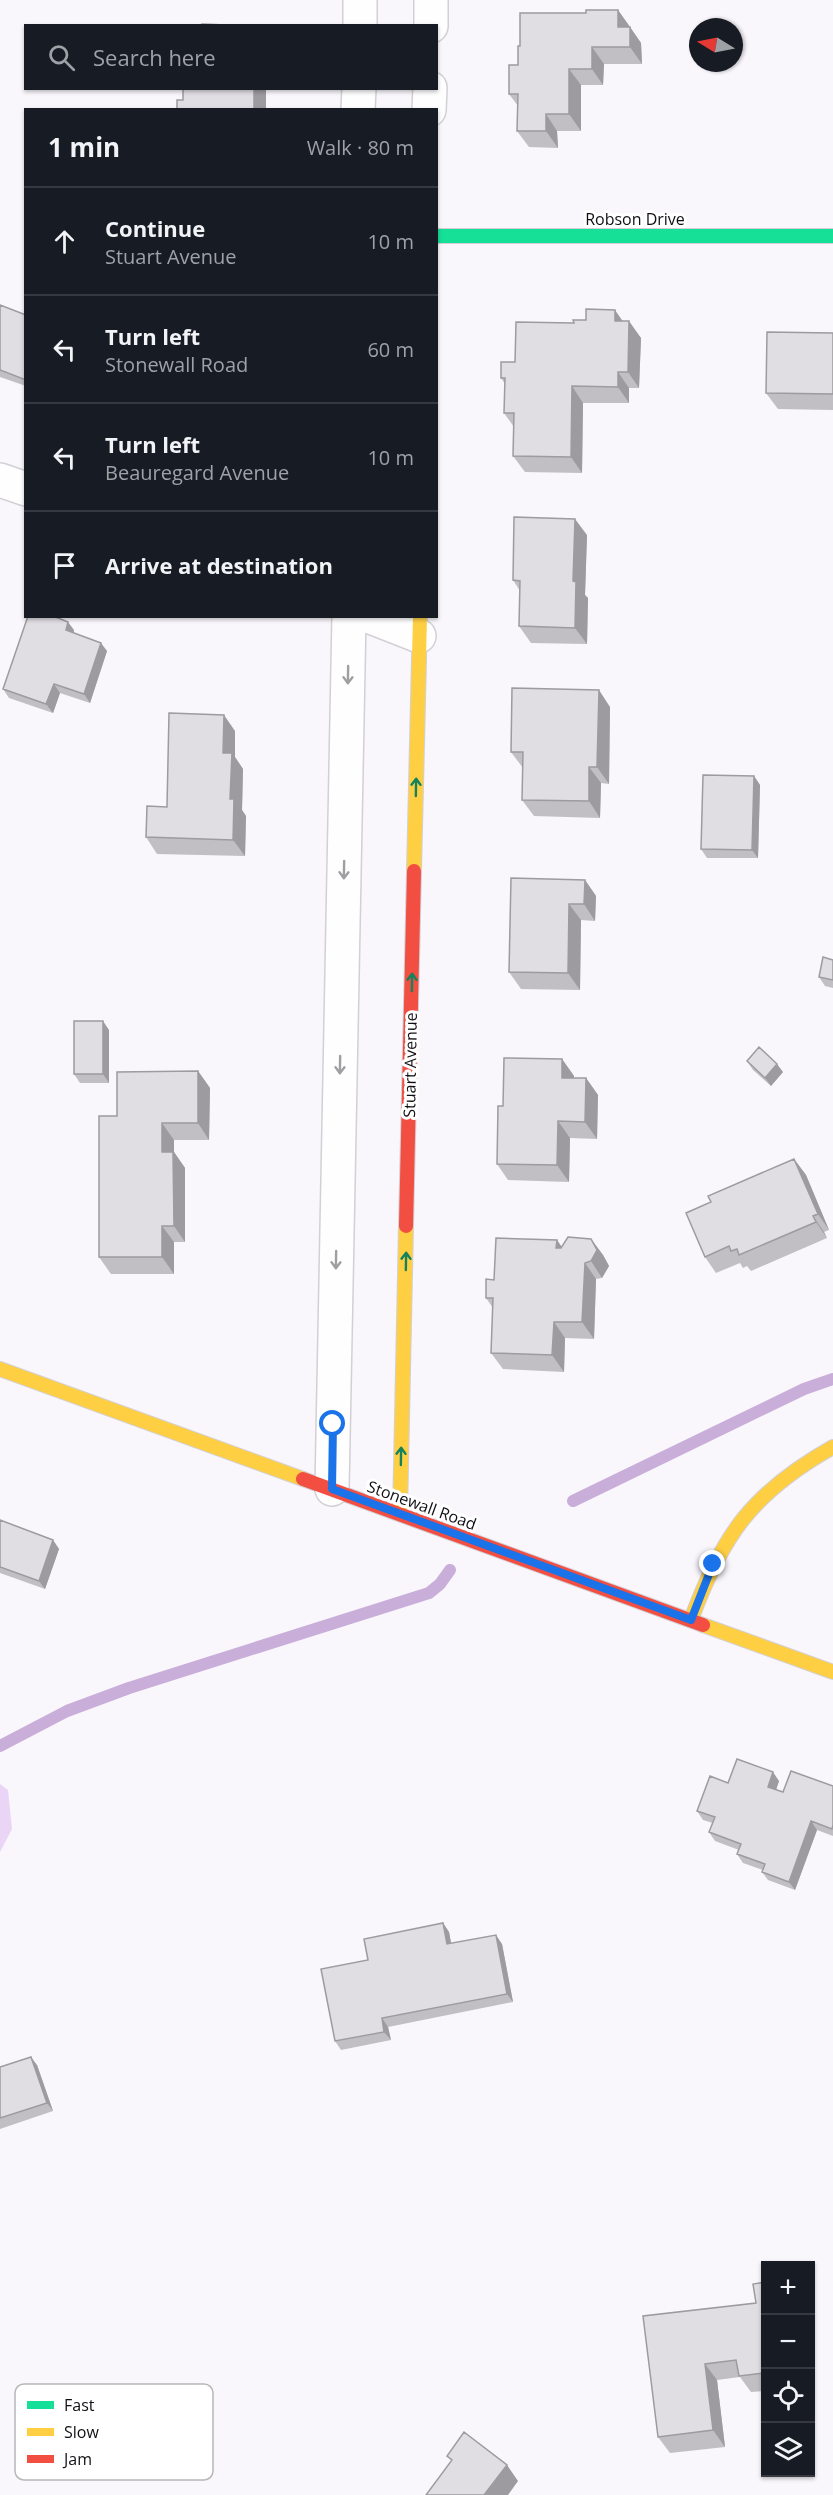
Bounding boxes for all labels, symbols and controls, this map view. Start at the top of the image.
north arrow [689,18,743,72]
search box [24,24,438,90]
icon: search [45,41,78,74]
text: Search here [93,42,216,72]
text: 1 min [48,129,120,165]
text: Walk · 80 m [307,134,414,161]
street label: Robson Drive [585,208,685,230]
text: Continue [105,213,205,243]
icon: ahead [48,225,81,258]
text: 10 m [367,228,414,255]
text: Stuart Avenue [105,243,237,270]
text: Turn left [105,321,200,351]
icon: left [48,333,81,366]
text: 60 m [367,336,414,363]
text: Stonewall Road [105,351,248,378]
text: Turn left [105,429,200,459]
icon: left [48,441,81,474]
text: 10 m [367,444,414,471]
text: Beauregard Avenue [105,459,289,486]
icon: arrive [48,549,81,582]
text: Arrive at destination [105,550,333,580]
one-way arrow [342,664,354,684]
one-way arrow [410,777,422,797]
one-way arrow [338,859,350,879]
one-way arrow [406,972,417,992]
street label: Stuart Avenue [398,1012,422,1118]
one-way arrow [335,1054,346,1074]
one-way arrow [331,1249,342,1269]
one-way arrow [400,1251,411,1271]
route start [319,1410,345,1436]
one-way arrow [395,1446,407,1466]
street label: Stonewall Road [364,1475,480,1535]
route end [699,1550,725,1576]
map controls [761,2261,815,2477]
button: + [761,2261,815,2315]
button: − [761,2315,815,2369]
button: locate [761,2369,815,2423]
legend [15,2384,213,2480]
text: Fast [64,2394,95,2416]
text: Slow [64,2421,99,2443]
button: layers [761,2423,815,2477]
text: Jam [62,2448,92,2470]

